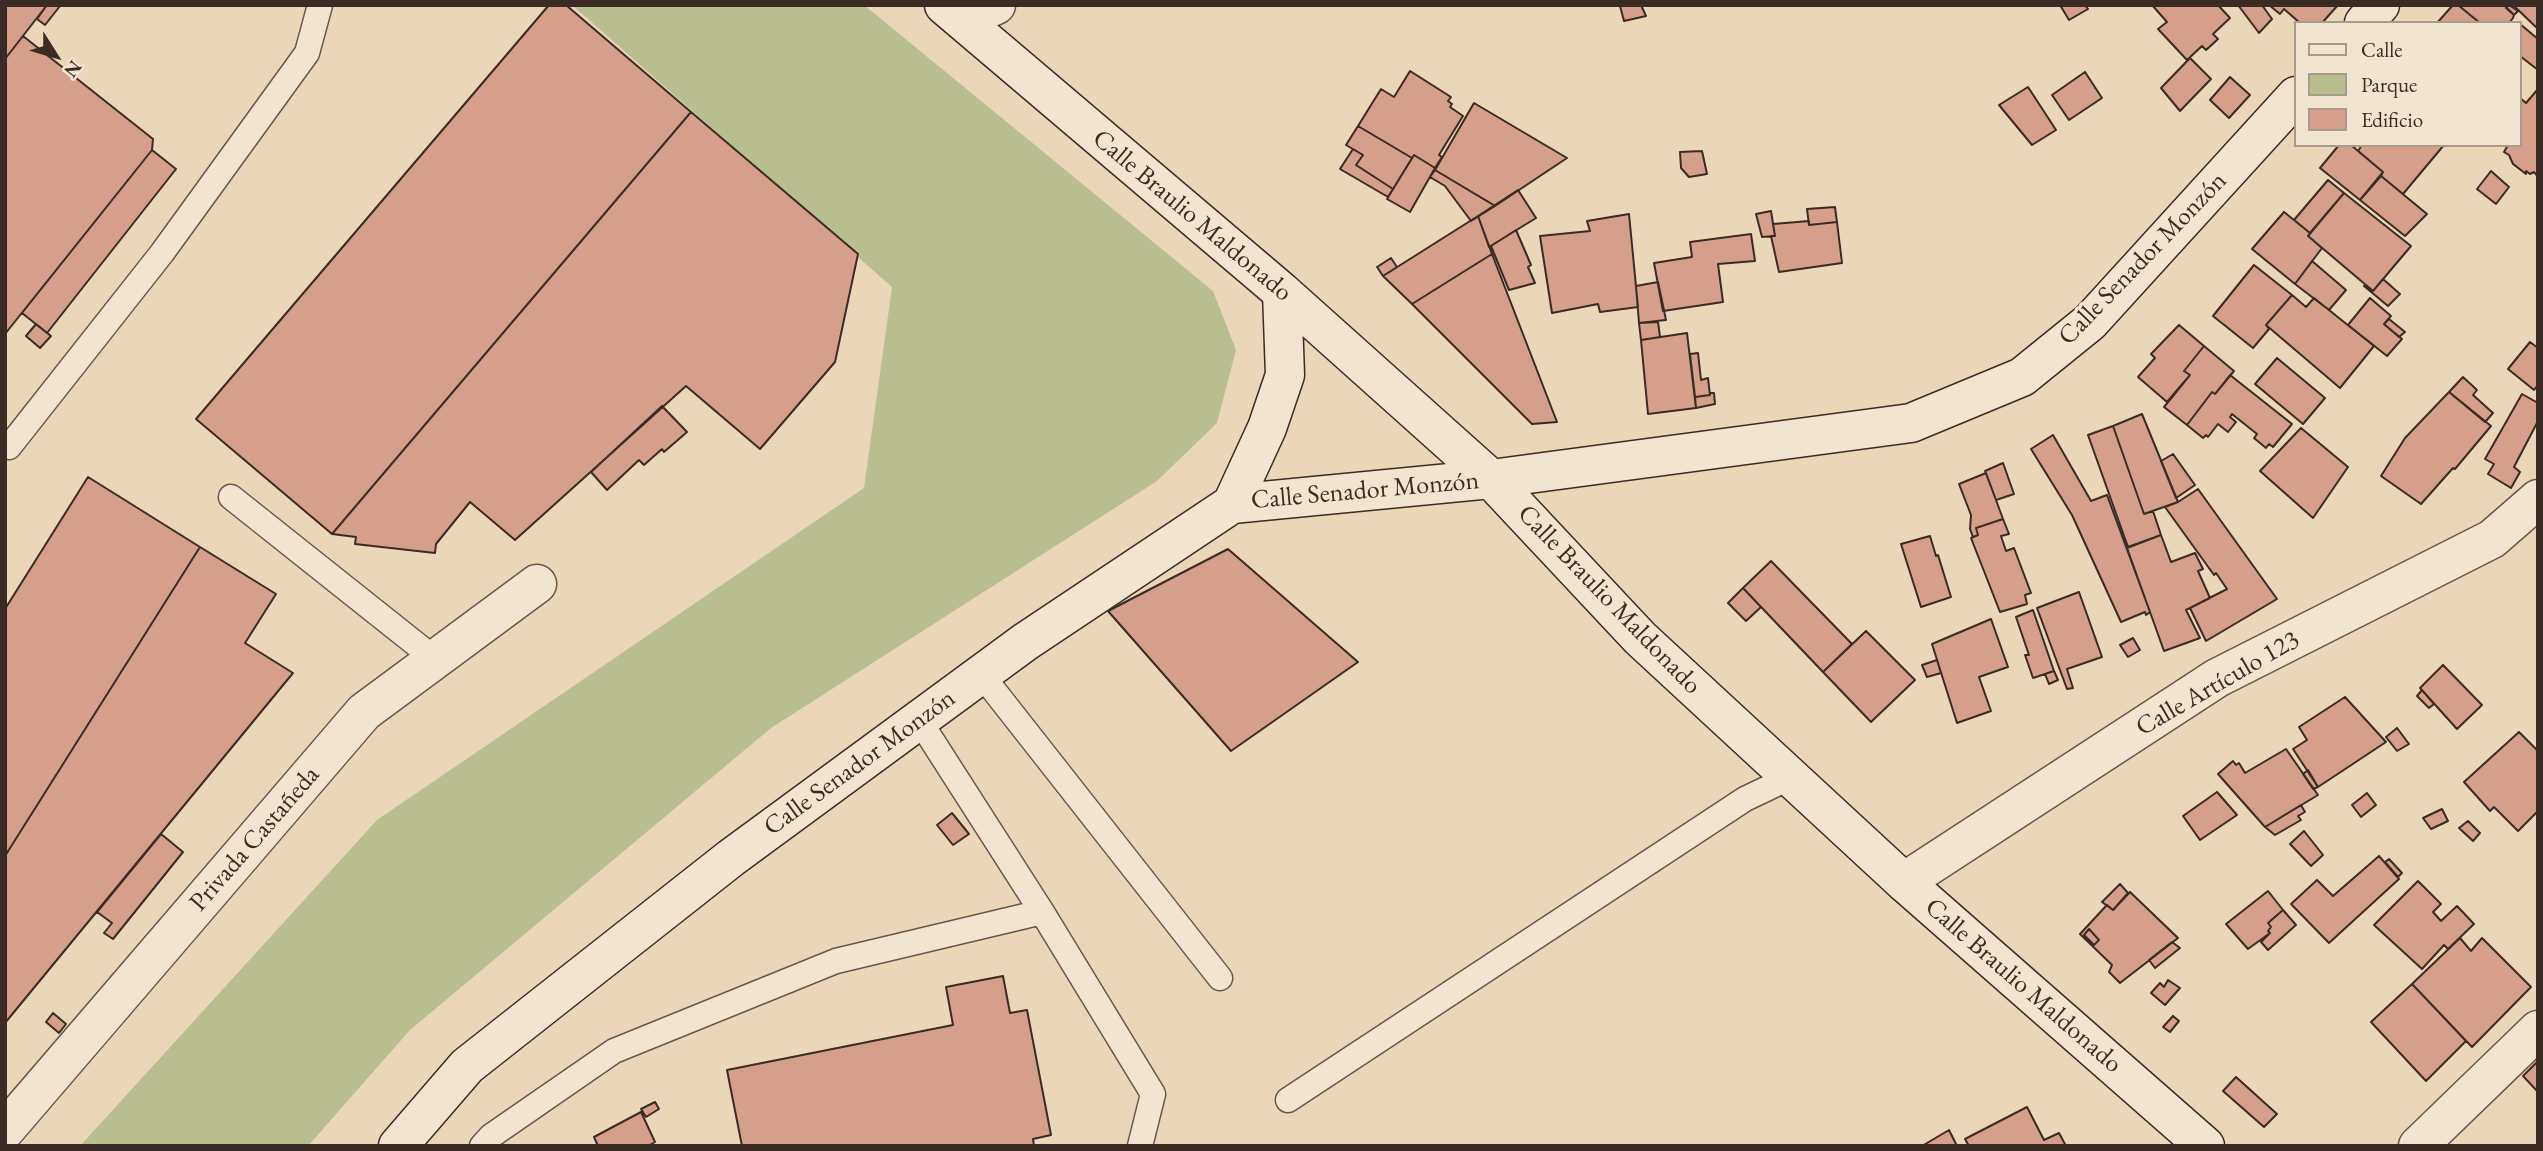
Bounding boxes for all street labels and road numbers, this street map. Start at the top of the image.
street label: Calle Braulio Maldonado [1086,123,1298,309]
street label: Calle Senador Monzón [2052,166,2234,352]
street label: Calle Senador Monzón [1250,465,1480,517]
street label: Calle Braulio Maldonado [1511,499,1707,701]
street label: Calle Artículo 123 [2131,625,2305,743]
street label: Calle Senador Monzón [758,683,962,843]
street label: Privada Castañeda [183,760,327,918]
street label: Calle Braulio Maldonado [1918,892,2128,1080]

